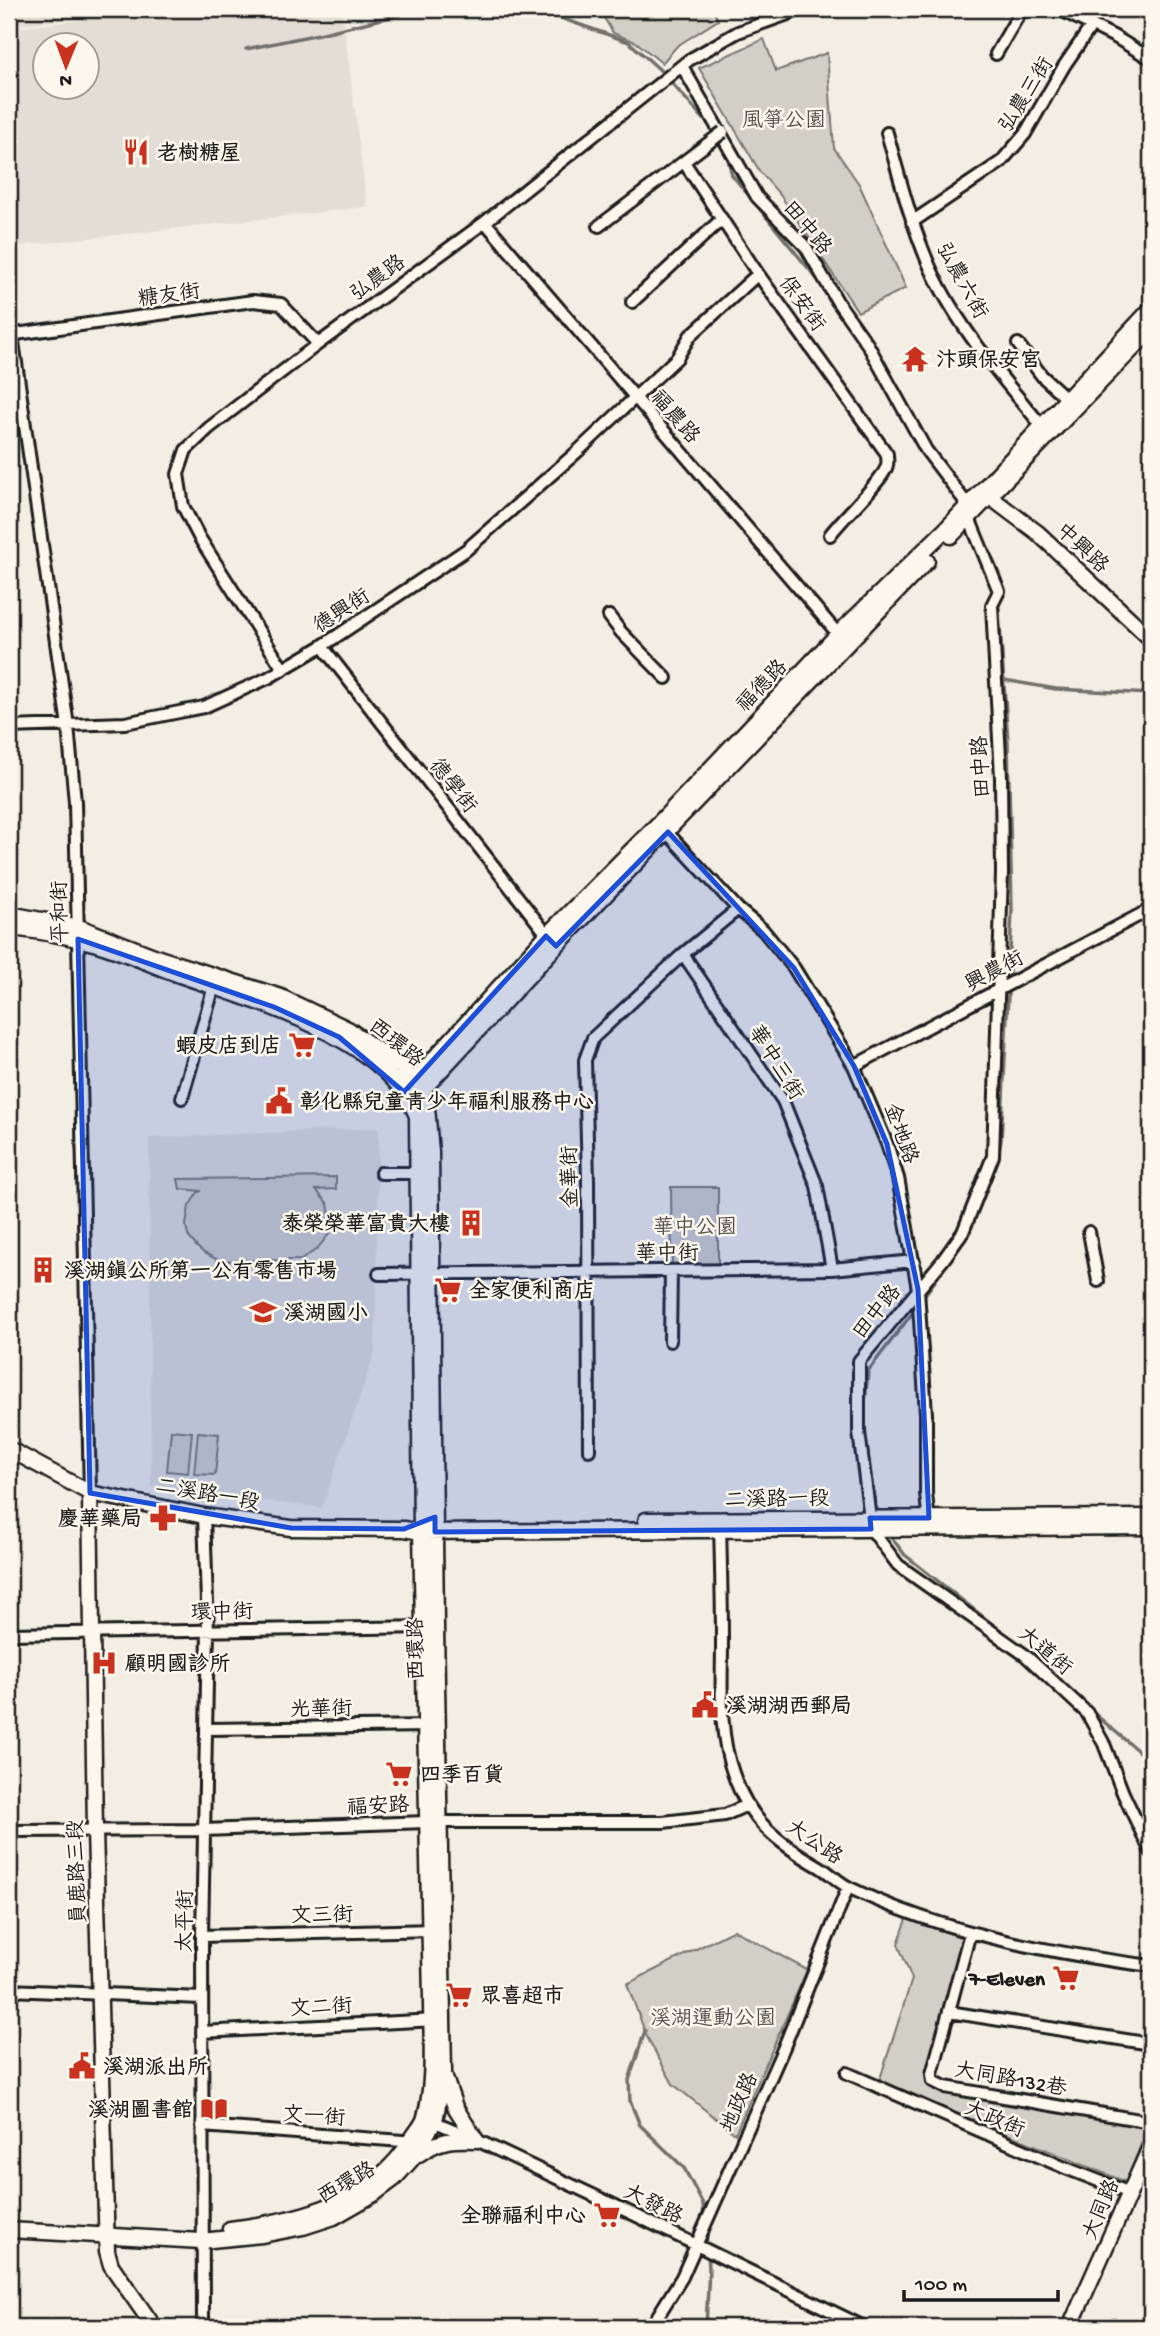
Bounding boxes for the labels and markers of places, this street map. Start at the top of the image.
restaurant icon: 老樹糖屋 [121,137,151,167]
place label: 老樹糖屋 [157,141,241,168]
temple icon: 汴頭保安宮 [900,344,930,374]
place label: 汴頭保安宮 [936,348,1041,375]
supermarket icon: 蝦皮店到店 [287,1030,317,1060]
place label: 蝦皮店到店 [176,1034,281,1061]
public building icon: 彰化縣兒童青少年福利服務中心 [264,1086,294,1116]
place label: 彰化縣兒童青少年福利服務中心 [300,1090,594,1117]
building icon: 泰榮榮華富貴大樓 [456,1208,486,1238]
place label: 泰榮榮華富貴大樓 [282,1212,450,1239]
building icon: 溪湖鎮公所第一公有零售市場 [28,1255,58,1285]
place label: 溪湖鎮公所第一公有零售市場 [64,1259,337,1286]
supermarket icon: 全家便利商店 [433,1275,463,1305]
place label: 全家便利商店 [469,1279,595,1306]
school or university icon: 溪湖國小 [248,1297,278,1327]
place label: 溪湖國小 [284,1301,368,1328]
pharmacy icon: 慶華藥局 [148,1503,178,1533]
place label: 慶華藥局 [58,1507,142,1534]
hospital icon: 顧明國診所 [89,1648,119,1678]
place label: 顧明國診所 [125,1652,230,1679]
public building icon: 溪湖湖西郵局 [690,1690,720,1720]
place label: 溪湖湖西郵局 [726,1694,852,1721]
supermarket icon: 四季百貨 [384,1759,414,1789]
place label: 四季百貨 [420,1763,504,1790]
supermarket icon: 7-Eleven [1051,1963,1081,1993]
place label: 7-Eleven [968,1969,1046,1994]
supermarket icon: 眾喜超市 [444,1980,474,2010]
place label: 眾喜超市 [480,1984,564,2011]
public building icon: 溪湖派出所 [67,2051,97,2081]
place label: 溪湖派出所 [103,2055,208,2082]
library icon: 溪湖圖書館 [199,2094,229,2124]
place label: 溪湖圖書館 [88,2098,193,2125]
supermarket icon: 全聯福利中心 [592,2200,622,2230]
place label: 全聯福利中心 [460,2204,586,2231]

